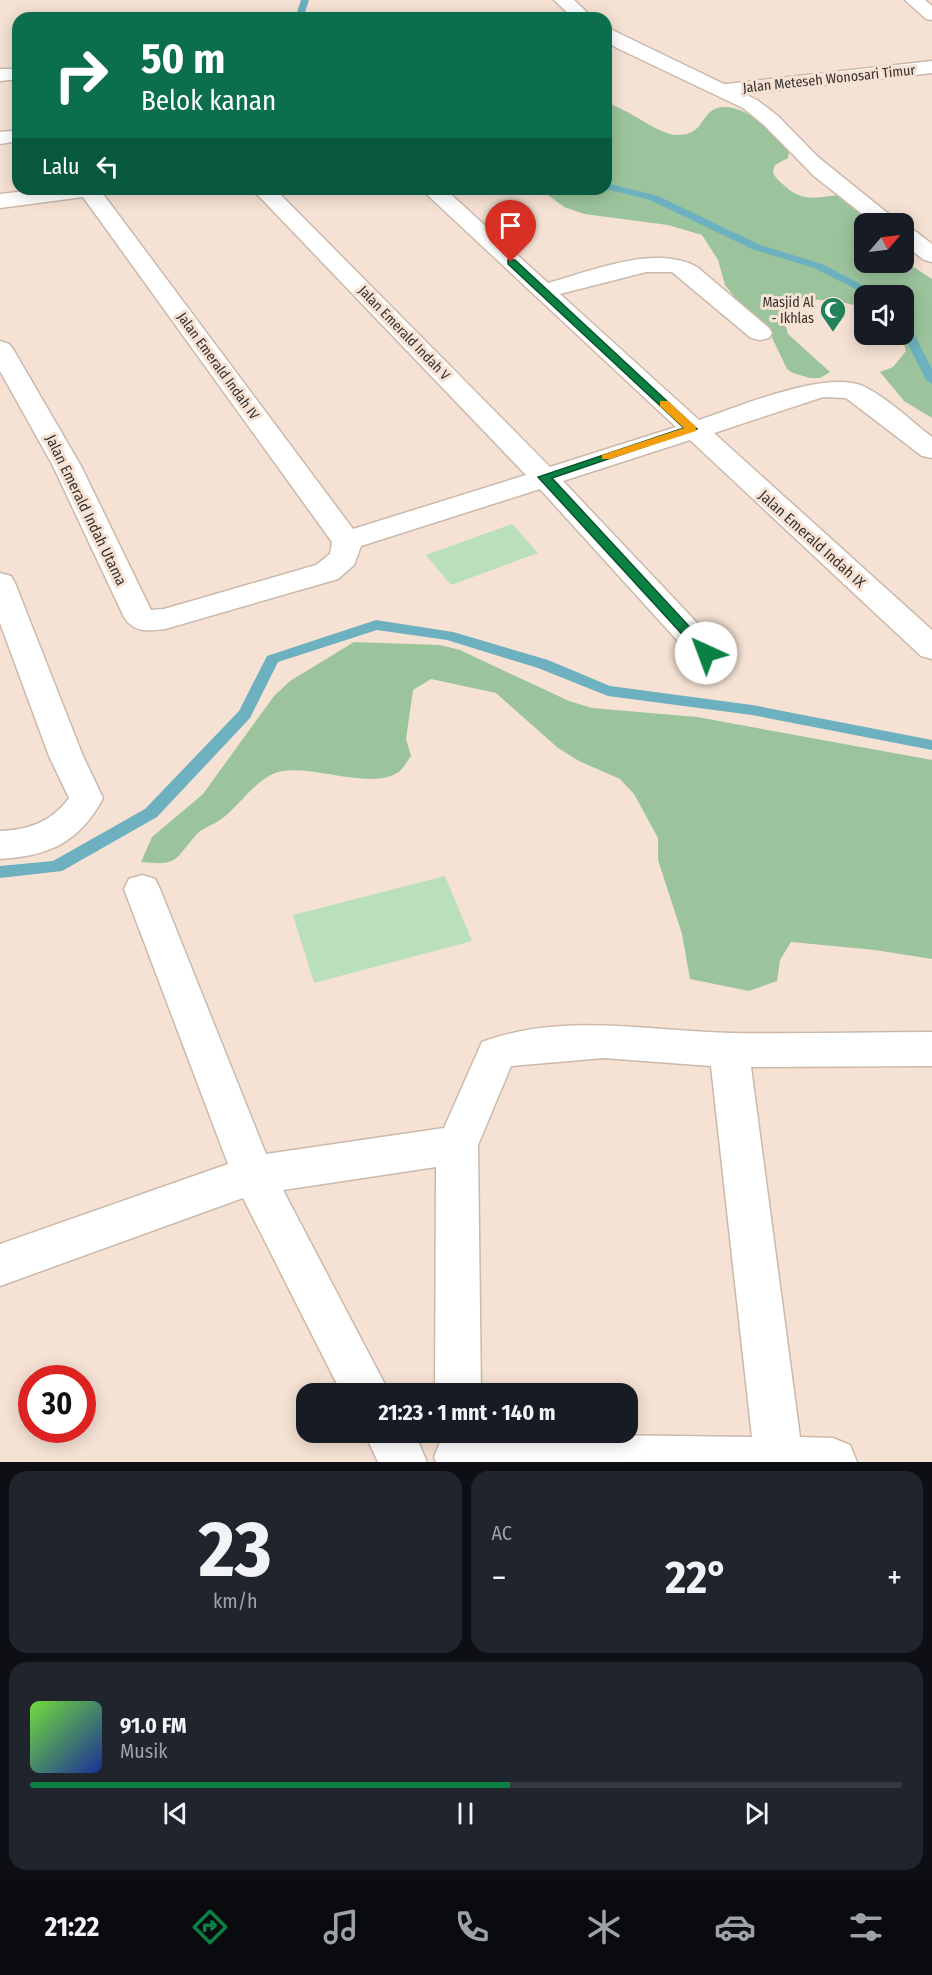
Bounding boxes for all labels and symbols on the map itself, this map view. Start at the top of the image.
street label: Jalan Meteseh Wonosari Timur [742,61,916,97]
pin [485,200,536,262]
north arrow [854,213,914,273]
street label: Jalan Emerald Indah V [355,282,454,384]
place label: Masjid Al - Ikhlas [762,294,814,327]
mosque icon: Masjid Al - Ikhlas [818,295,848,333]
street label: Jalan Emerald Indah IV [173,309,263,424]
street label: Jalan Emerald Indah Utama [42,432,130,588]
street label: Jalan Emerald Indah IX [755,486,869,592]
position arrow [674,621,738,685]
speed limit sign: 30 [18,1365,96,1443]

